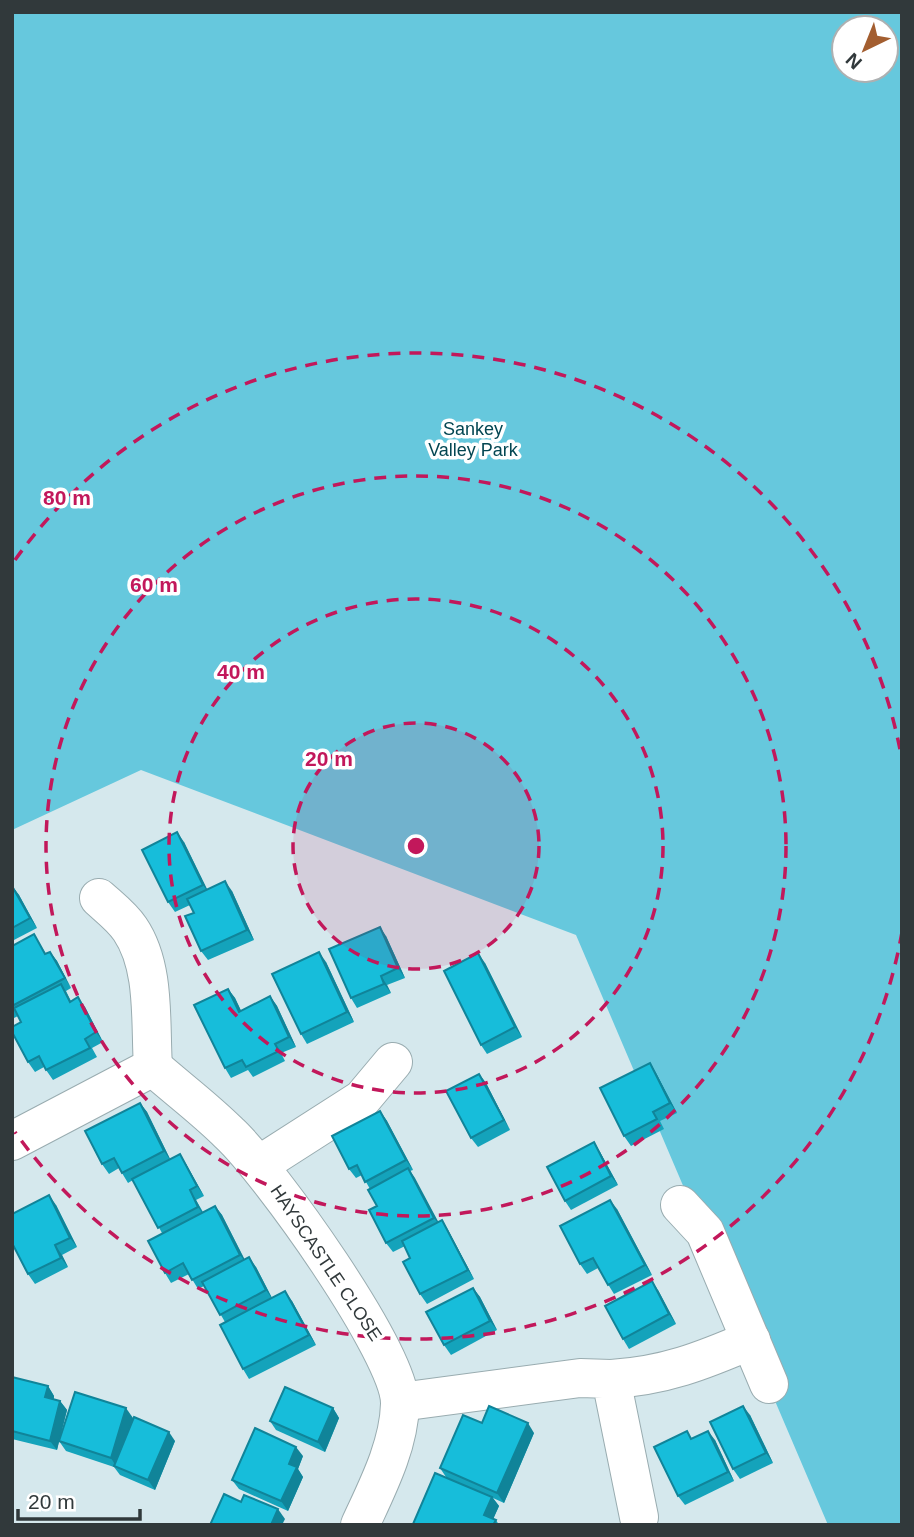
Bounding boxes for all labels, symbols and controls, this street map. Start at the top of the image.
north arrow [830,14,900,84]
text: N [842,49,866,73]
park label: Sankey Valley Park [428,419,519,460]
text: 80 m [43,486,91,509]
text: 60 m [130,573,178,596]
text: 40 m [217,660,265,683]
text: 20 m [305,747,353,770]
centre of rings [404,834,428,858]
street label: HAYSCASTLE CLOSE [266,1181,386,1345]
scale bar [18,1478,140,1522]
text: 20 m [28,1490,75,1513]

